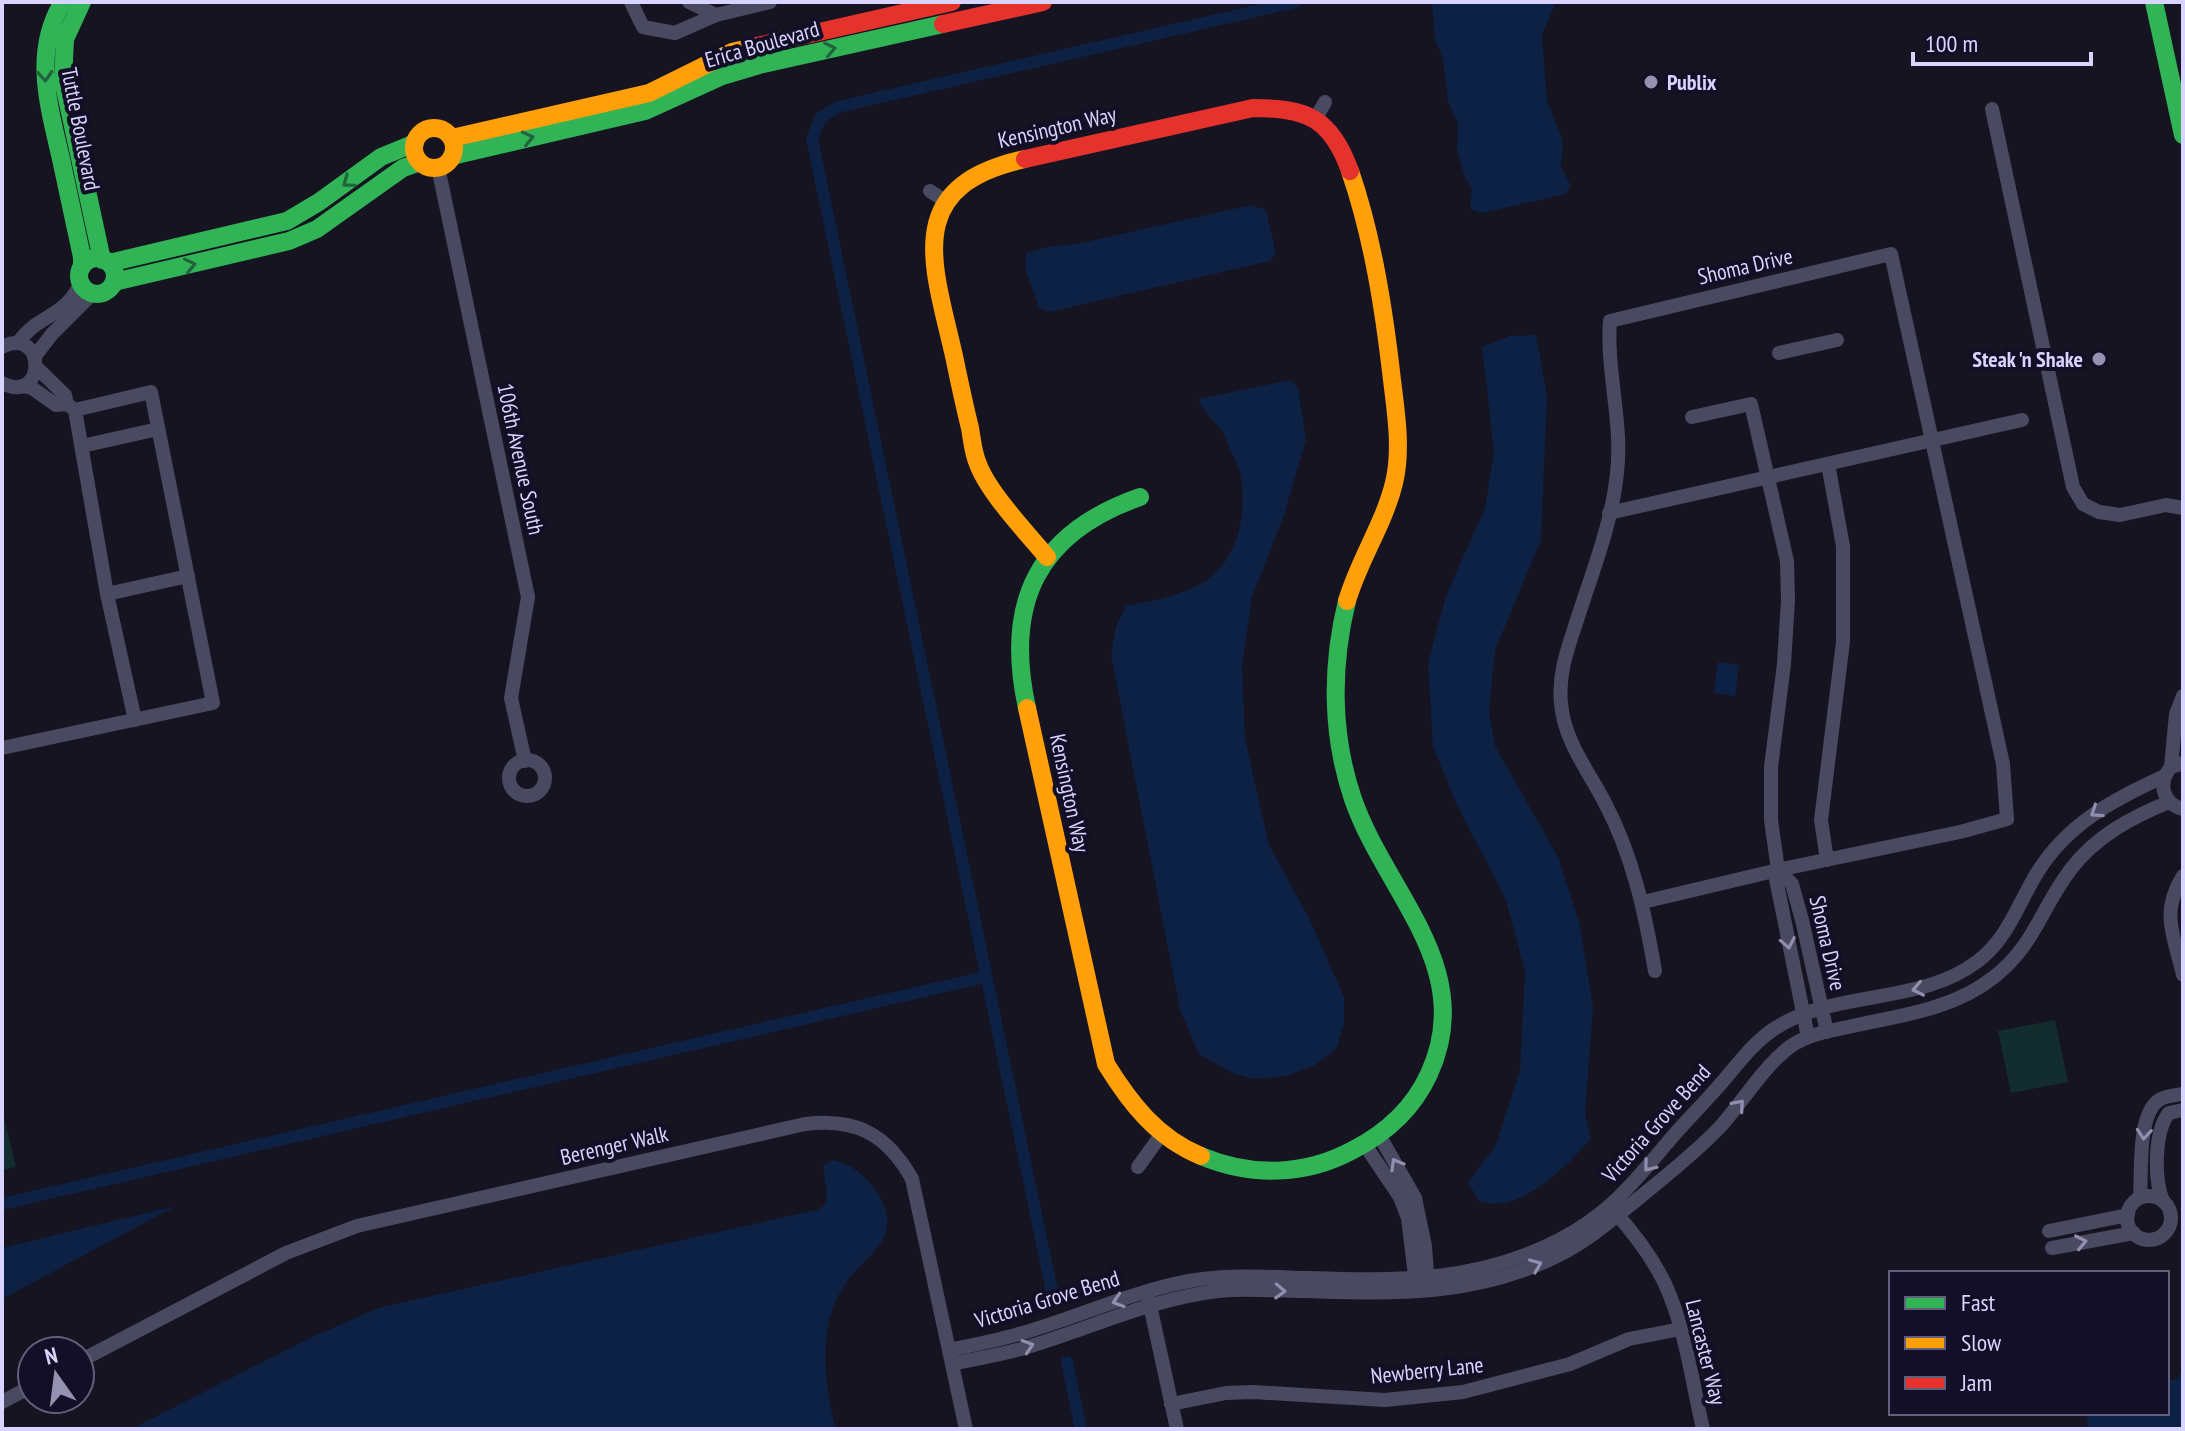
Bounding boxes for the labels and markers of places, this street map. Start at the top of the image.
place label: Publix [1667,68,1717,96]
marker: Publix [1642,73,1660,91]
place label: Steak 'n Shake [1972,345,2083,373]
marker: Steak 'n Shake [2090,350,2108,368]

